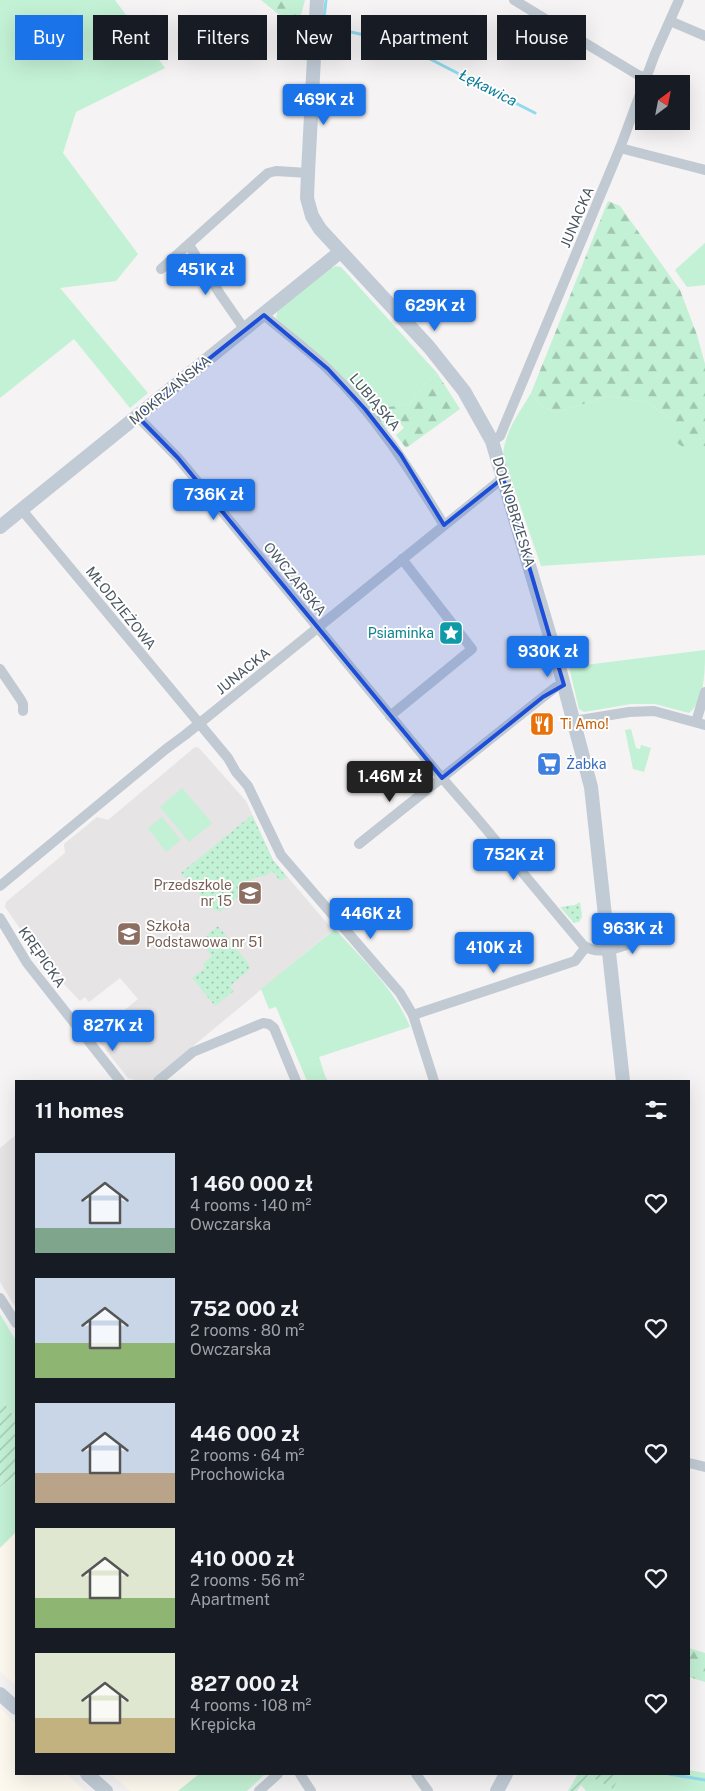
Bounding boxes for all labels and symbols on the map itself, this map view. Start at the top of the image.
water label: Łękawica [456,66,520,109]
north arrow [635,75,690,130]
pin: 469K zł [278,84,370,126]
street label: JUNACKA [557,184,597,250]
pin: 451K zł [160,254,252,296]
pin: 629K zł [389,290,481,332]
street label: MOKRZAŃSKA [125,351,214,428]
street label: LUBIĄSKA [346,370,404,434]
street label: DOLNOBRZESKA [490,455,538,569]
pin: 736K zł [168,478,260,521]
street label: OWCZARSKA [261,539,330,619]
street label: MŁODZIEŻOWA [83,562,161,653]
place icon: Psiaminka [438,620,464,646]
place label: Psiaminka [368,625,434,641]
pin: 930K zł [502,636,594,678]
street label: JUNACKA [213,644,273,698]
restaurant icon: Ti Amo! [529,711,555,737]
place label: Ti Amo! [560,716,609,732]
supermarket icon: Żabka [536,751,562,777]
place label: Żabka [566,754,607,772]
pin: 1.46M zł [338,760,442,803]
pin: 752K zł [468,838,560,881]
place label: Przedszkole nr 15 [154,877,232,909]
school or university icon: Przedszkole nr 15 [237,880,263,906]
pin: 446K zł [325,898,417,940]
pin: 963K zł [587,912,679,955]
place label: Szkoła Podstawowa nr 51 [146,918,263,950]
school or university icon: Szkoła Podstawowa nr 51 [116,921,142,947]
street label: KRĘPICKA [15,924,69,990]
pin: 410K zł [448,932,540,974]
pin: 827K zł [67,1010,159,1052]

